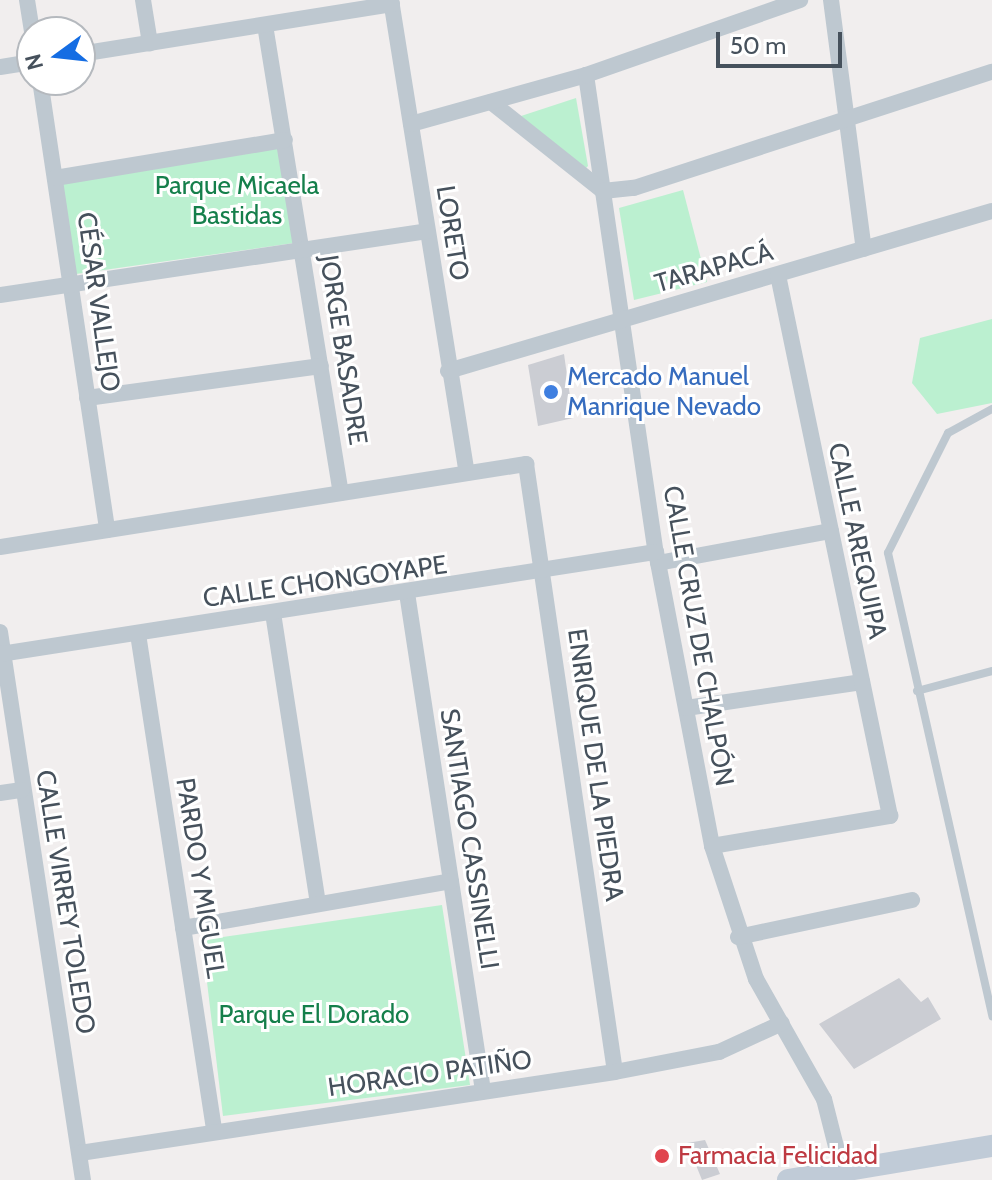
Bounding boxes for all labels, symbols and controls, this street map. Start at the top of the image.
north arrow [16,16,96,96]
scale bar [720,16,846,66]
text: 50 m [730,31,786,60]
text: N [19,51,49,73]
park label: Parque Micaela Bastidas [155,170,319,232]
street label: LORETO [429,183,475,283]
street label: CÉSAR VALLEJO [70,210,126,394]
street label: TARAPACÁ [651,236,777,300]
street label: JORGE BASADRE [313,253,373,447]
place label: Mercado Manuel Manrique Nevado [567,361,761,422]
marker: Mercado Manuel Manrique Nevado [542,383,560,401]
street label: CALLE AREQUIPA [821,440,893,642]
street label: CALLE CRUZ DE CHALPÓN [656,483,740,789]
street label: CALLE CHONGOYAPE [201,549,449,615]
street label: ENRIQUE DE LA PIEDRA [560,627,630,903]
street label: SANTIAGO CASSINELLI [433,706,505,972]
street label: CALLE VIRREY TOLEDO [29,768,101,1036]
street label: PARDO Y MIGUEL [169,776,231,980]
park label: Parque El Dorado [219,999,409,1031]
street label: HORACIO PATIÑO [326,1044,534,1104]
place label: Farmacia Felicidad [678,1140,878,1172]
marker: Farmacia Felicidad [653,1147,671,1165]

